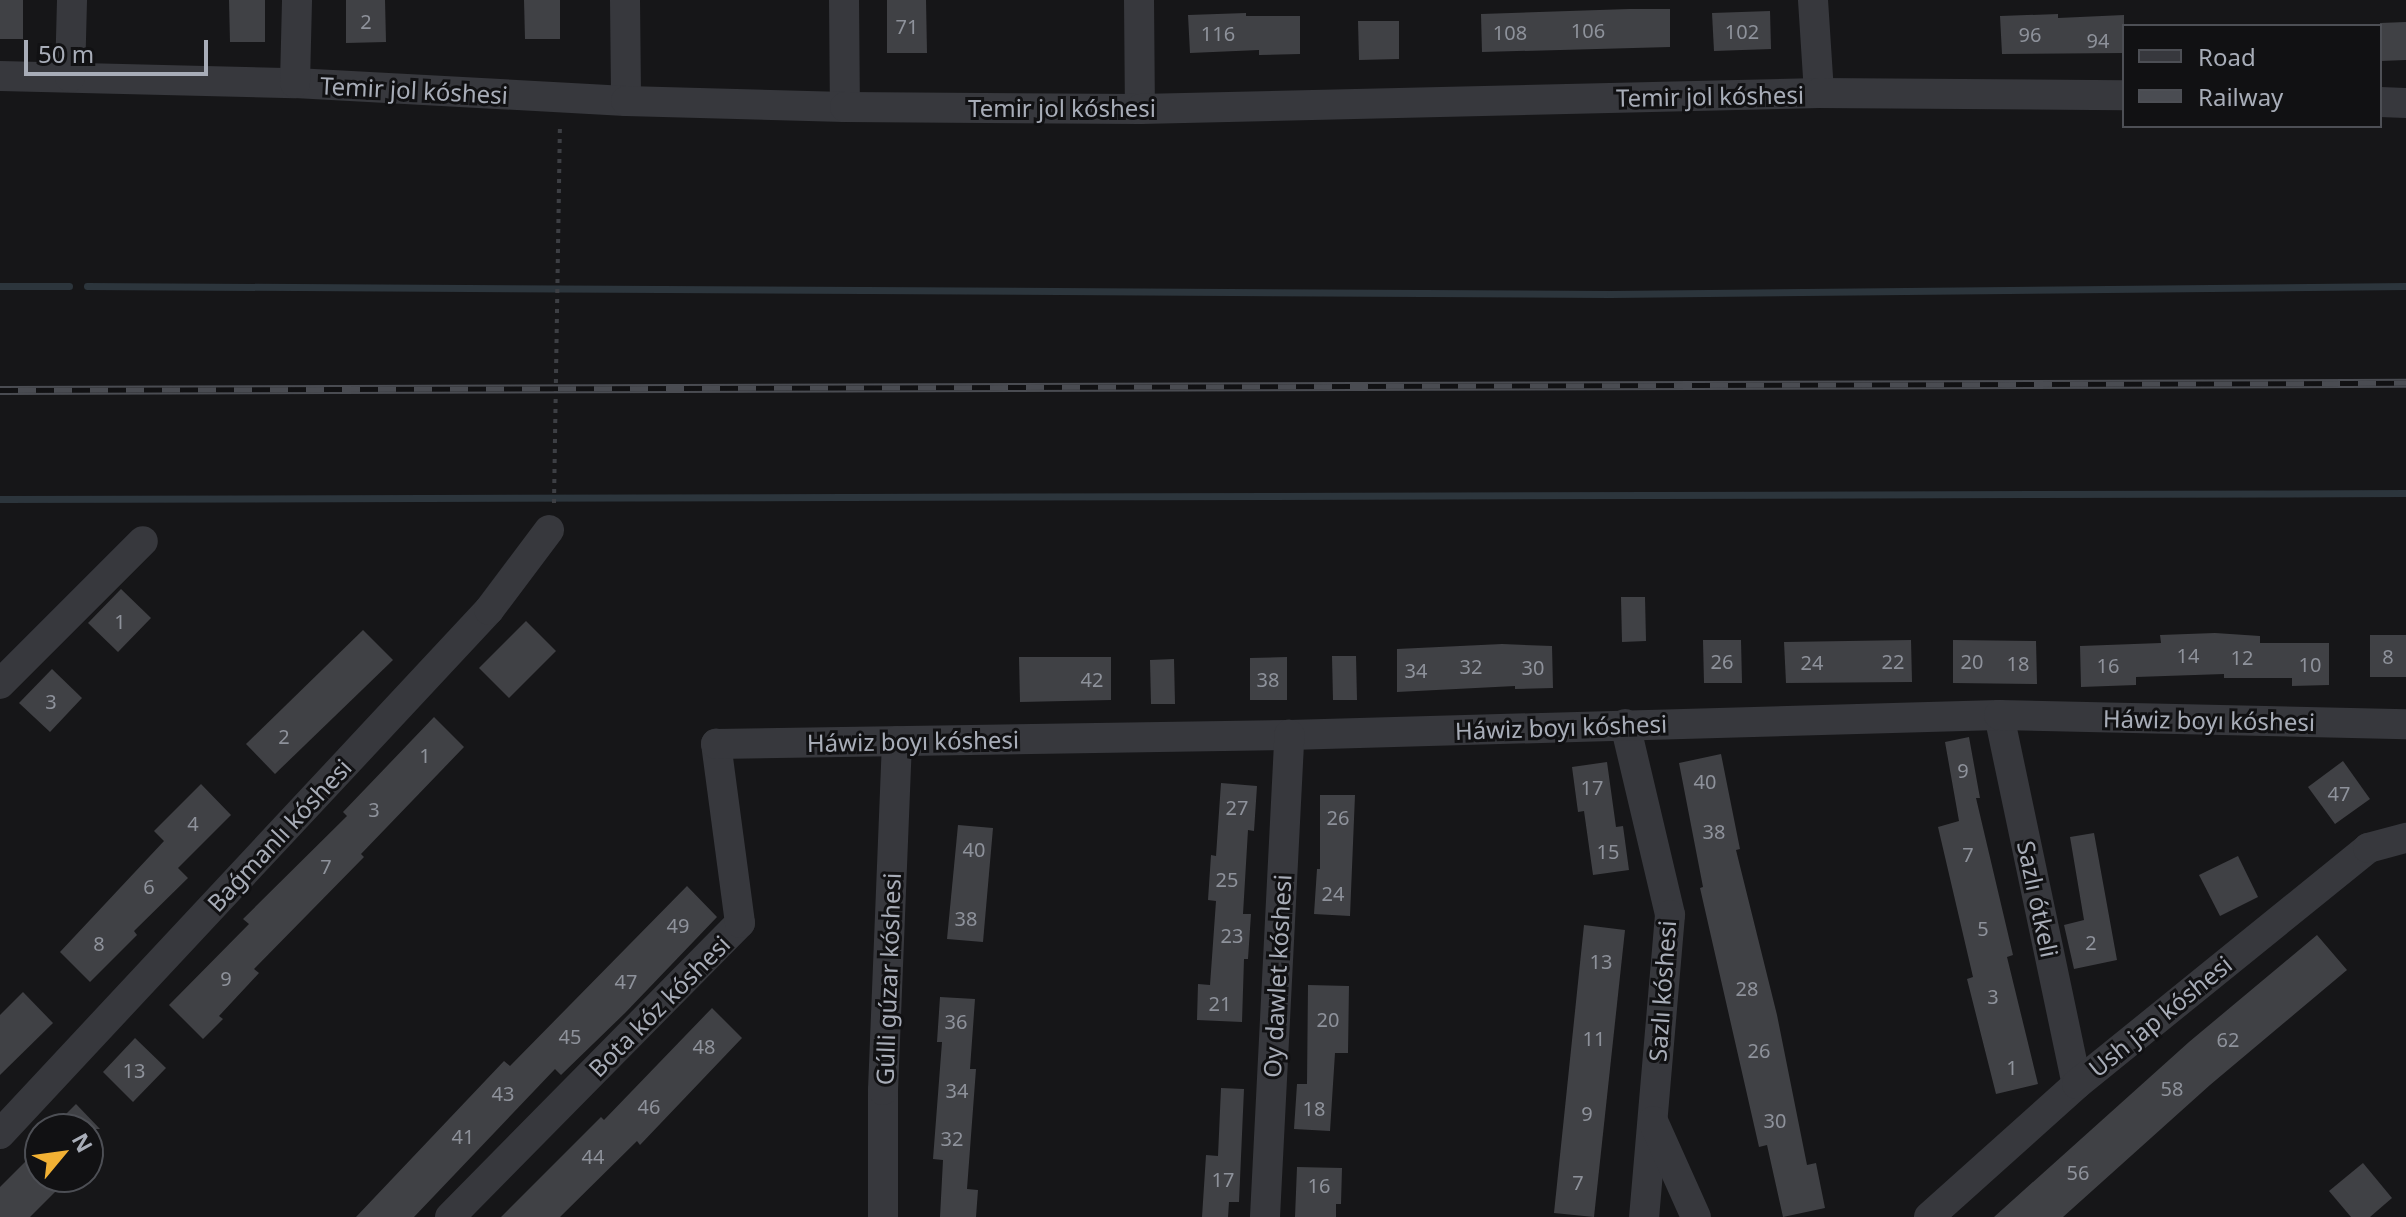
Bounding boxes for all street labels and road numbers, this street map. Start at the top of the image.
street label: Temir jol kóshesi [319,71,509,109]
street label: Temir jol kóshesi [1616,80,1804,112]
street label: Temir jol kóshesi [968,94,1156,122]
street label: Háwiz boyı kóshesi [2103,704,2315,736]
street label: Háwiz boyı kóshesi [1454,709,1668,745]
street label: Háwiz boyı kóshesi [807,725,1019,757]
street label: Baǵmanlı kóshesi [201,753,357,917]
street label: Sazlı ótkeli [2012,838,2064,960]
street label: Gúlli gúzar kóshesi [870,872,906,1086]
street label: Oy dawlet kóshesi [1257,873,1297,1079]
street label: Sazlı kóshesi [1643,919,1681,1063]
street label: Bota kóz kóshesi [582,929,736,1083]
street label: Ush jap kóshesi [2083,950,2237,1082]

